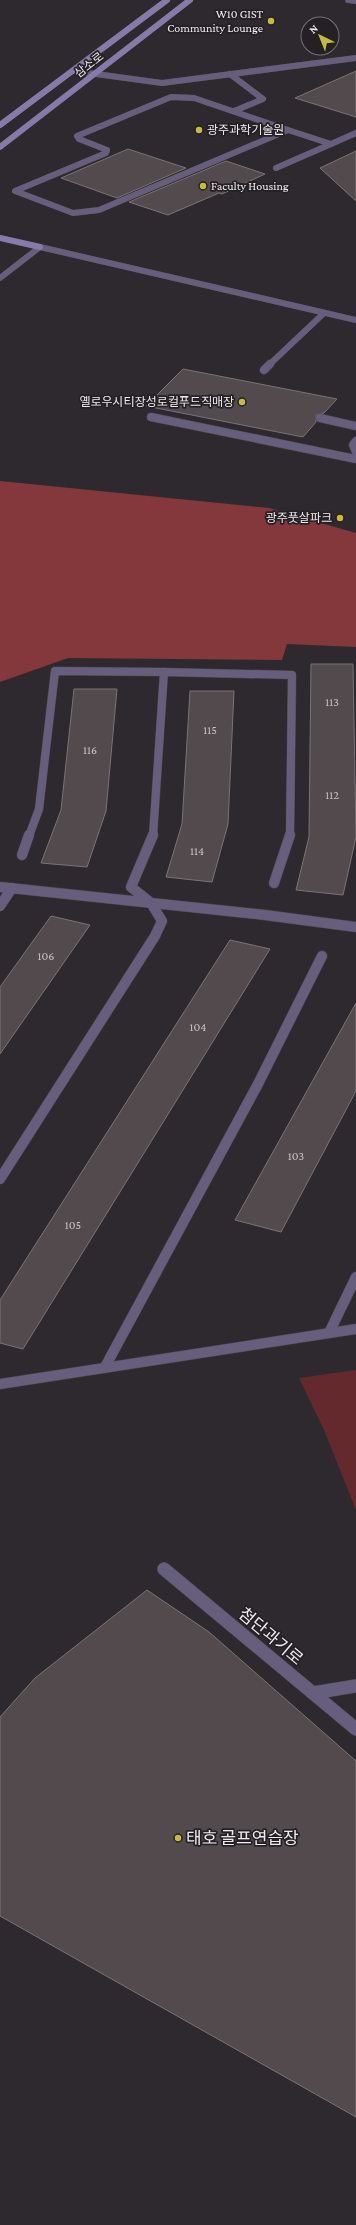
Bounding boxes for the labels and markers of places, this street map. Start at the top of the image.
place label: W10 GIST Community Lounge [167,7,263,35]
marker: W10 GIST Community Lounge [266,16,276,26]
place label: 광주과학기술원 [207,123,284,137]
marker: 광주과학기술원 [194,125,204,135]
place label: Faculty Housing [211,179,289,193]
marker: Faculty Housing [198,181,208,191]
place label: 옐로우시티장성로컬푸드직매장 [79,395,234,409]
marker: 옐로우시티장성로컬푸드직매장 [237,397,247,407]
place label: 광주풋살파크 [266,511,332,525]
marker: 광주풋살파크 [335,513,345,523]
place label: 태호 골프연습장 [186,1829,299,1848]
marker: 태호 골프연습장 [173,1833,183,1843]

